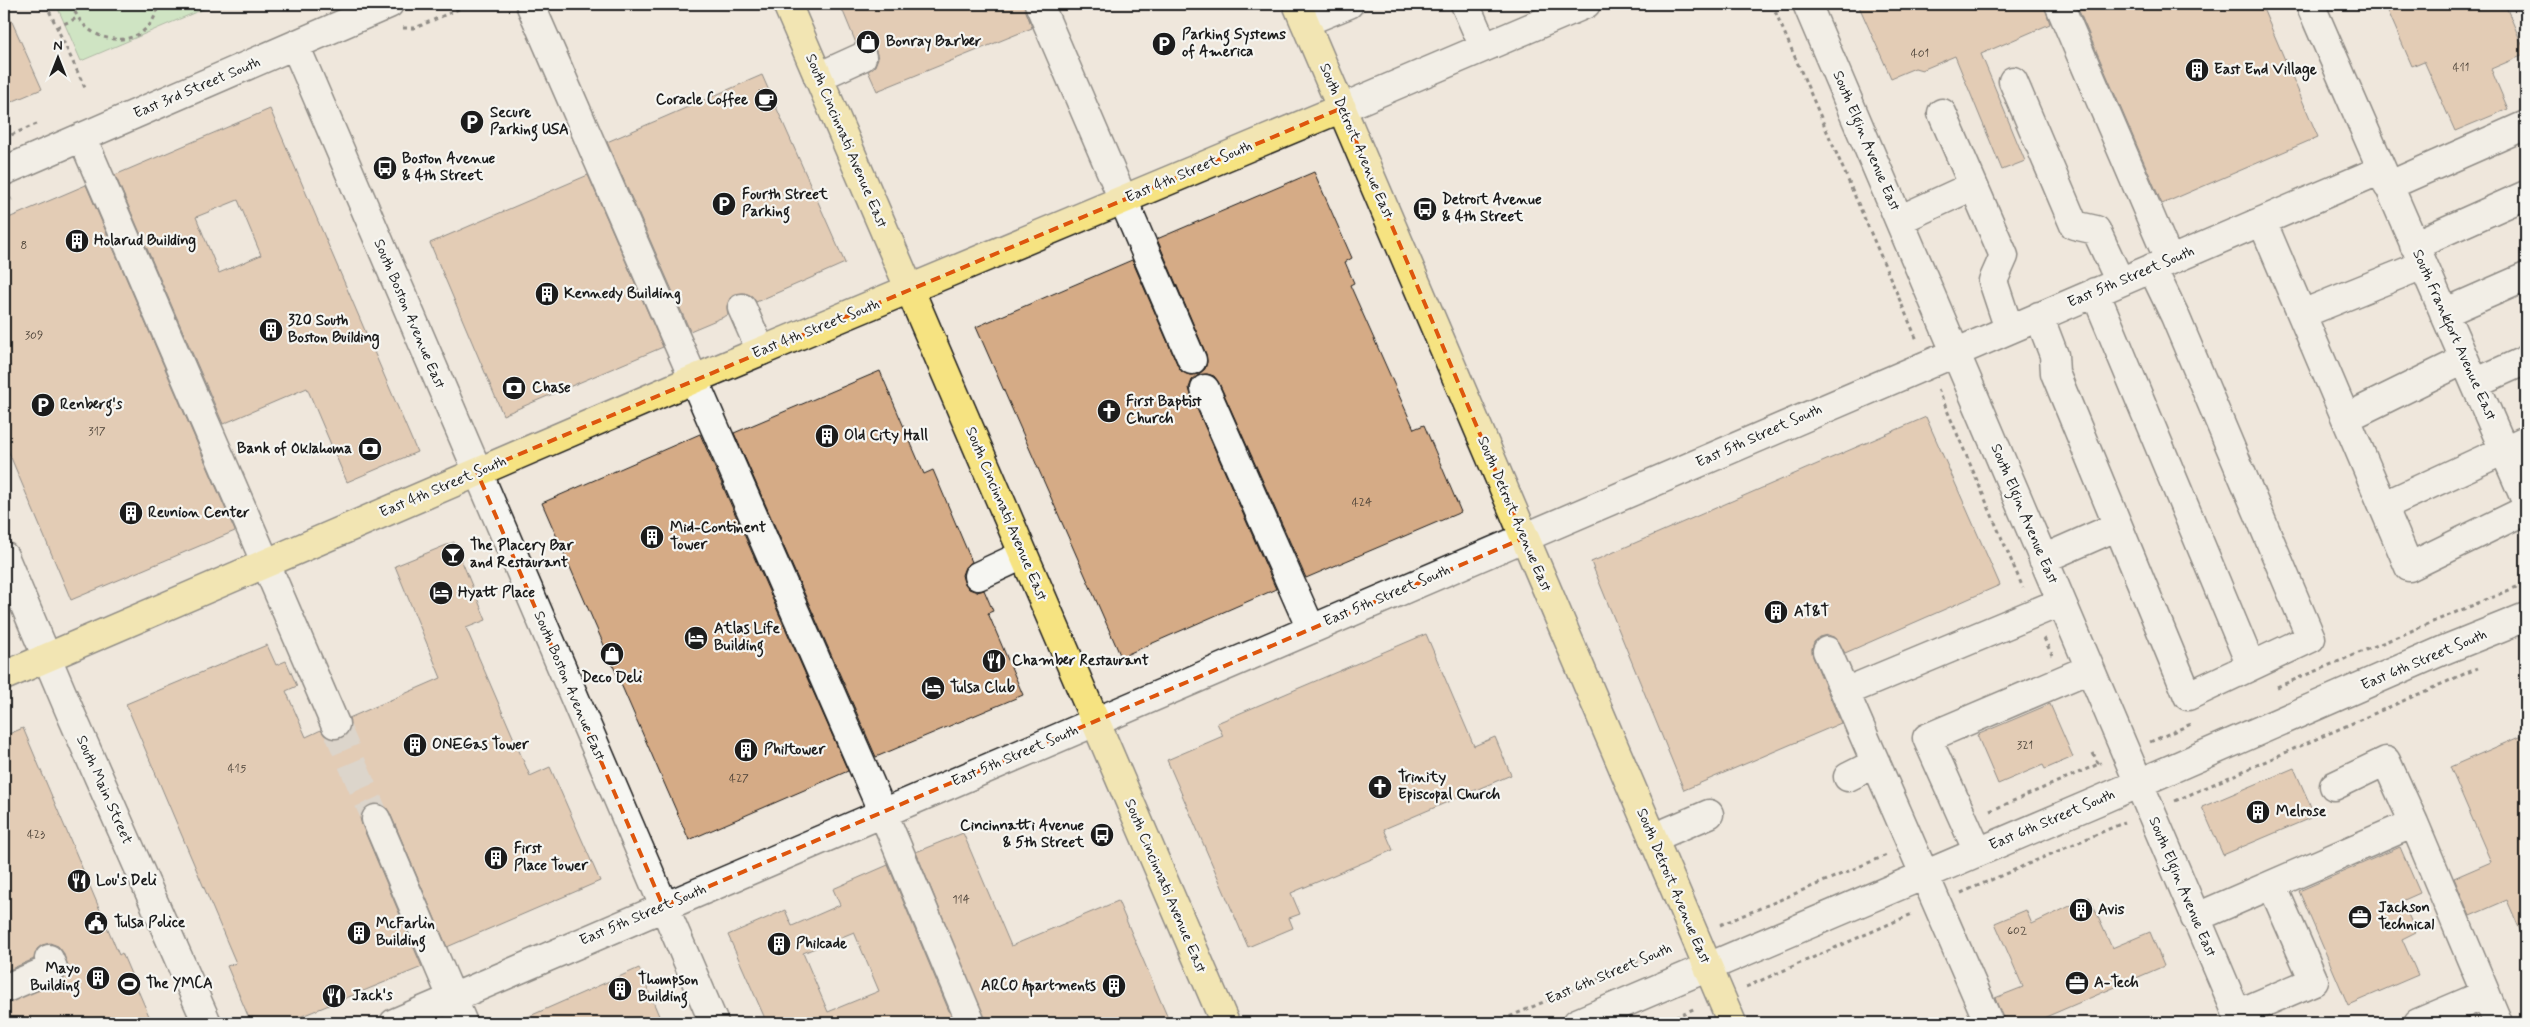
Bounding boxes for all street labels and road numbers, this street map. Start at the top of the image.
street label: South Cincinnati Avenue East [800,51,892,232]
street label: East 3rd Street South [130,52,264,124]
street label: South Detroit Avenue East [1314,60,1398,222]
street label: South Elgin Avenue East [1826,68,1905,215]
street label: East 4th Street South [1123,136,1255,208]
street label: South Boston Avenue East [368,236,450,392]
street label: East 5th Street South [2064,241,2198,313]
street label: South Frankfort Avenue East [2405,246,2501,425]
street label: East 4th Street South [749,294,883,364]
street label: East 5th Street South [1693,399,1825,473]
street label: South Cincinnati Avenue East [960,424,1052,605]
street label: South Detroit Avenue East [1472,433,1556,595]
street label: South Elgin Avenue East [1984,441,2063,588]
street label: East 4th Street South [377,451,509,523]
street label: East 5th Street South [1320,560,1454,632]
street label: South Boston Avenue East [528,608,610,764]
street label: East 6th Street South [2358,624,2490,696]
street label: East 5th Street South [948,720,1082,792]
street label: South Main Street [71,732,137,848]
street label: East 6th Street South [1986,784,2118,856]
street label: South Cincinnati Avenue East [1119,796,1211,977]
street label: South Detroit Avenue East [1631,805,1715,967]
street label: South Elgin Avenue East [2142,814,2221,961]
street label: East 5th Street South [576,879,710,951]
street label: East 6th Street South [1543,938,1675,1010]

